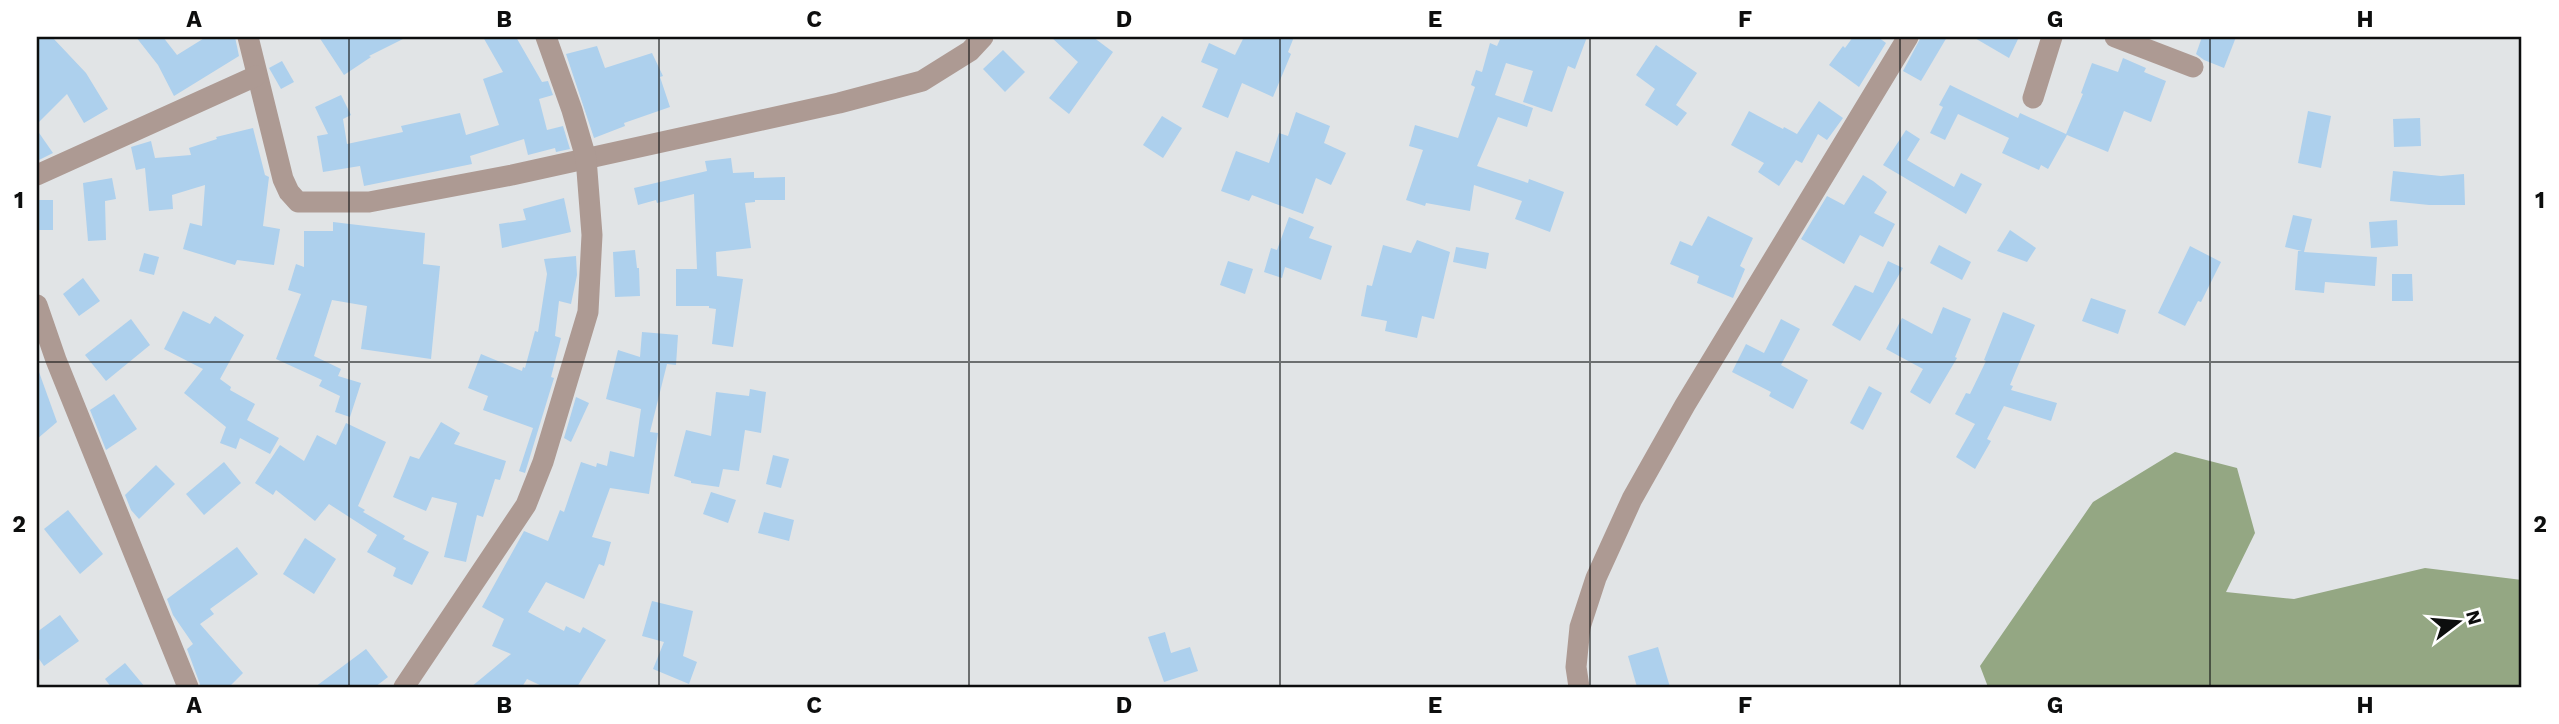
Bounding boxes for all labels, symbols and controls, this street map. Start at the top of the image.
text: A [186,6,202,33]
text: B [496,6,512,33]
text: C [806,6,822,33]
text: D [1116,6,1132,33]
text: E [1428,6,1442,33]
text: F [1738,6,1752,33]
text: G [2047,6,2063,33]
text: H [2356,6,2374,33]
text: 1 [14,187,24,214]
text: 1 [2535,187,2545,214]
text: 2 [12,511,26,538]
text: 2 [2533,511,2547,538]
north arrow [2422,588,2492,658]
text: N [2461,608,2487,627]
text: A [186,692,202,719]
text: B [496,692,512,719]
text: C [806,692,822,719]
text: D [1116,692,1132,719]
text: E [1428,692,1442,719]
text: F [1738,692,1752,719]
text: G [2047,692,2063,719]
text: H [2356,692,2374,719]

